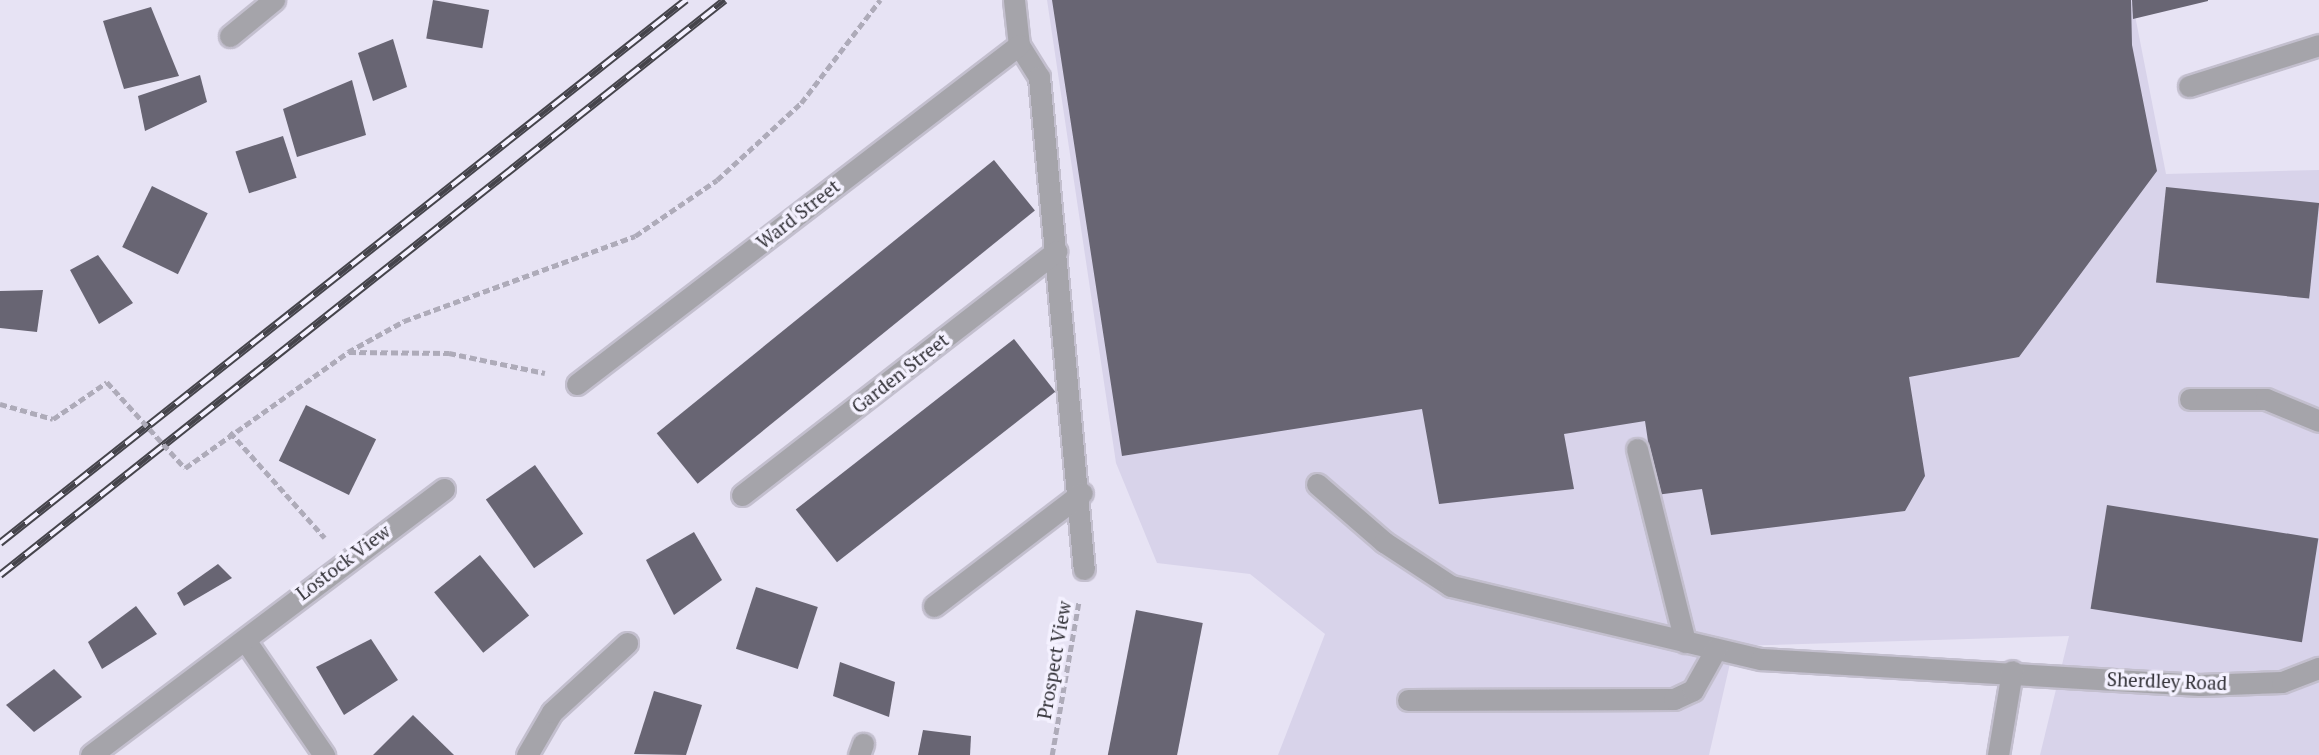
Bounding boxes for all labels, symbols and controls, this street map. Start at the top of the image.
street label: Ward Street [752,174,844,254]
street label: Garden Street [847,328,953,418]
street label: Lostock View [291,519,395,605]
street label: Prospect View [1032,599,1076,721]
street label: Sherdley Road [2107,668,2227,694]

